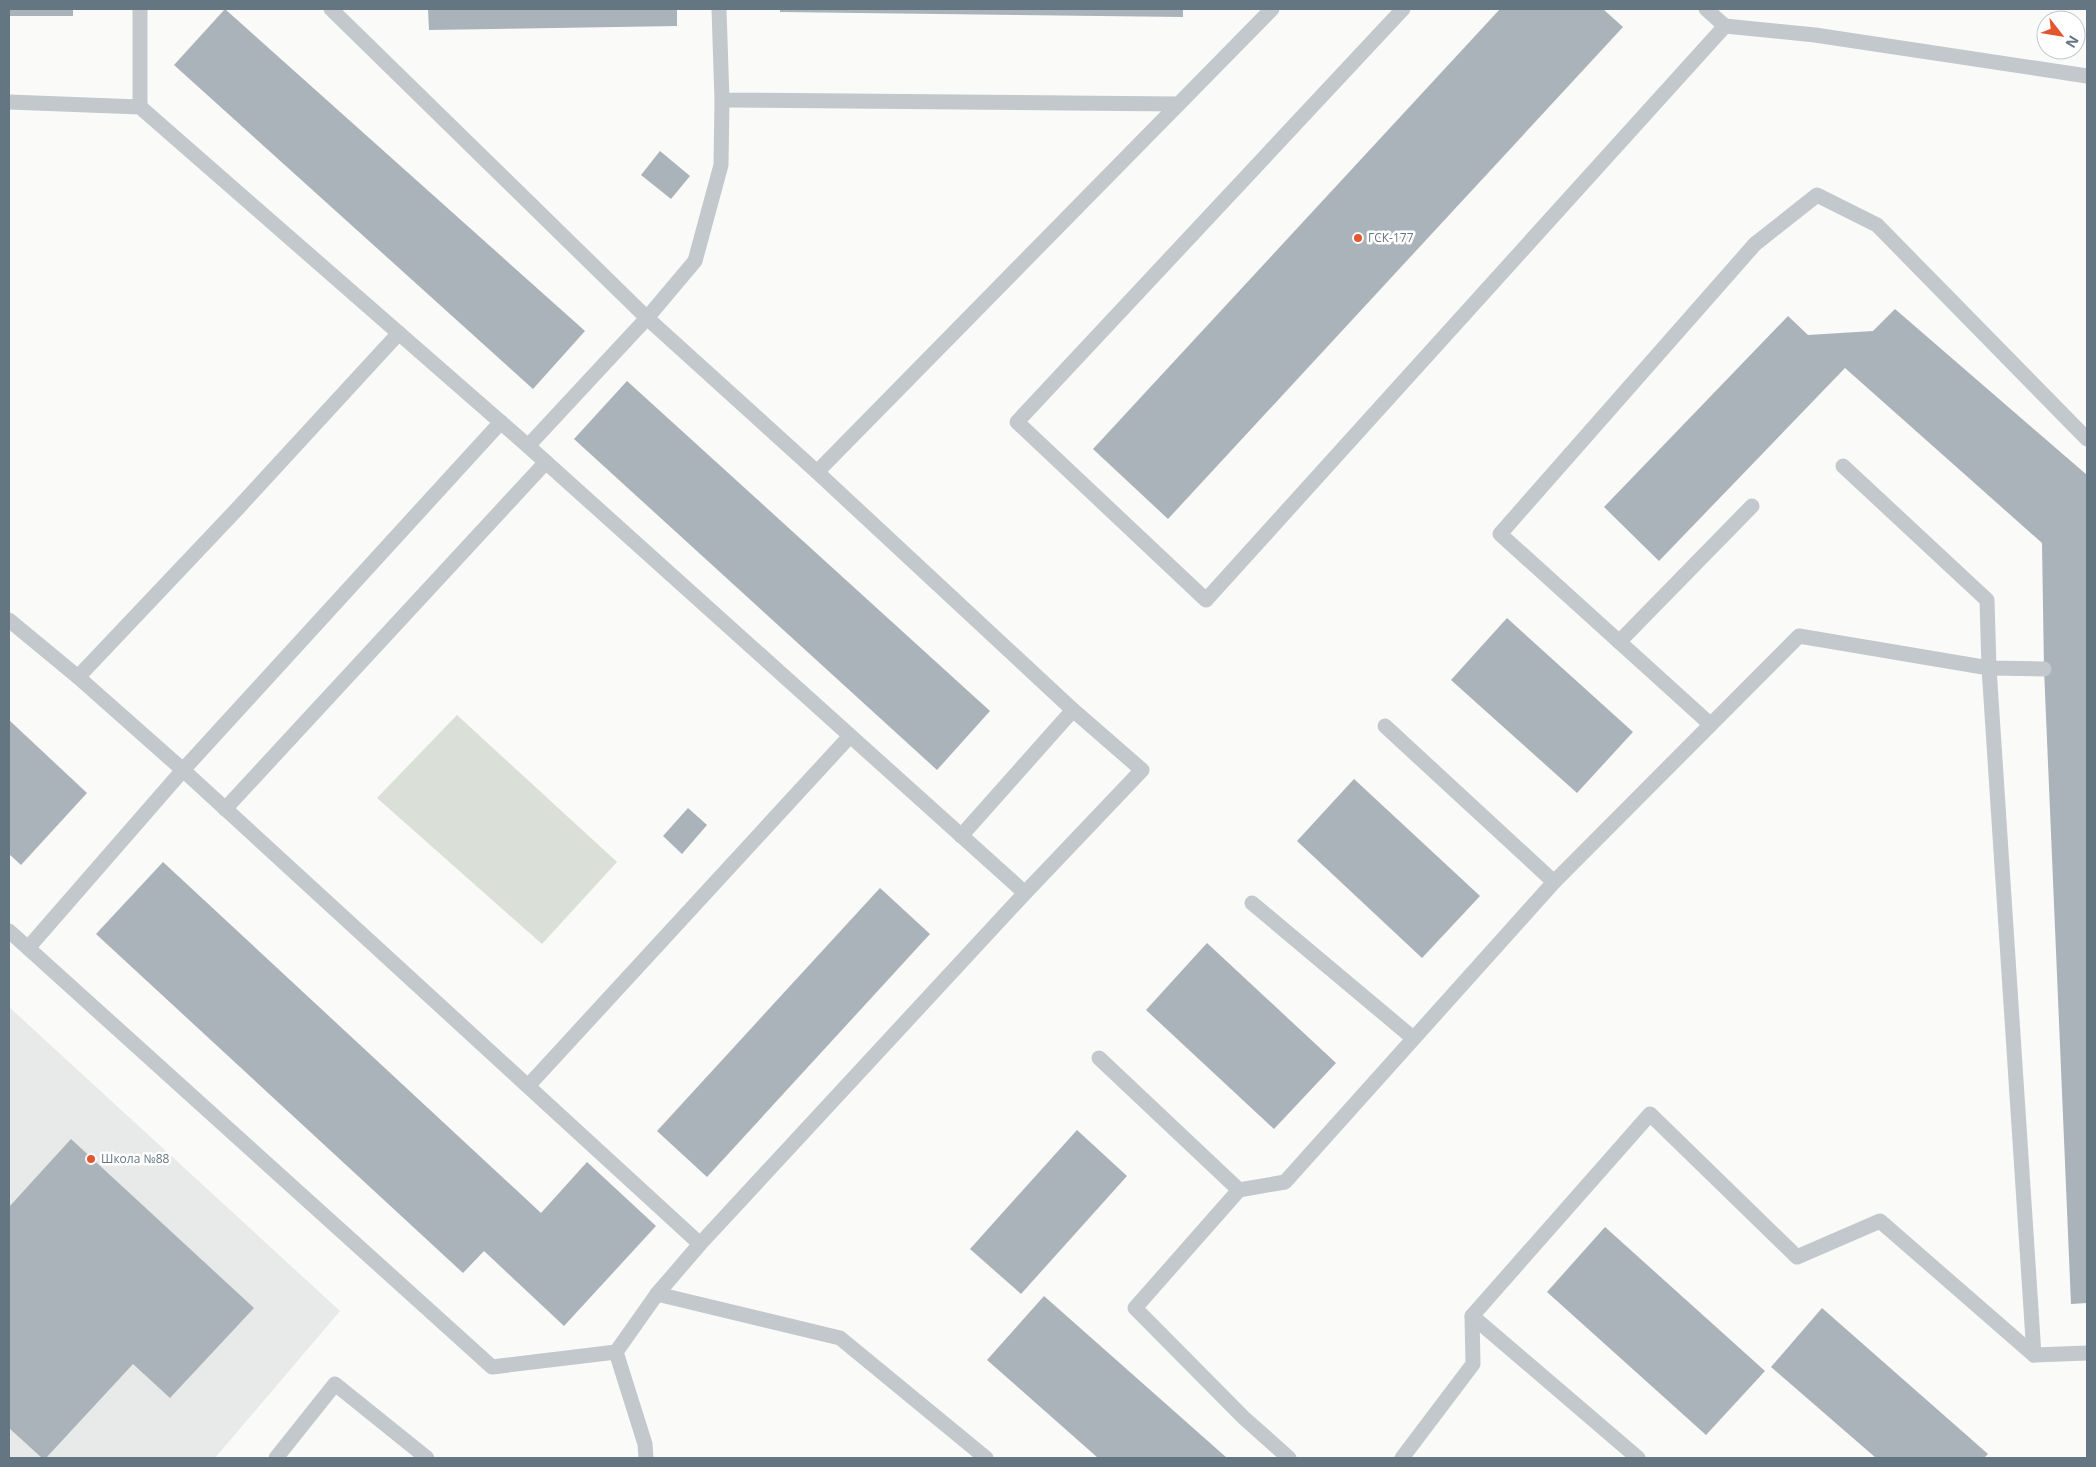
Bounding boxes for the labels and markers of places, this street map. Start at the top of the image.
place label: ГСК-177 [1368,229,1414,246]
marker: ГСК-177 [1352,232,1364,244]
place label: Школа №88 [101,1150,170,1167]
marker: Школа №88 [85,1153,97,1165]

